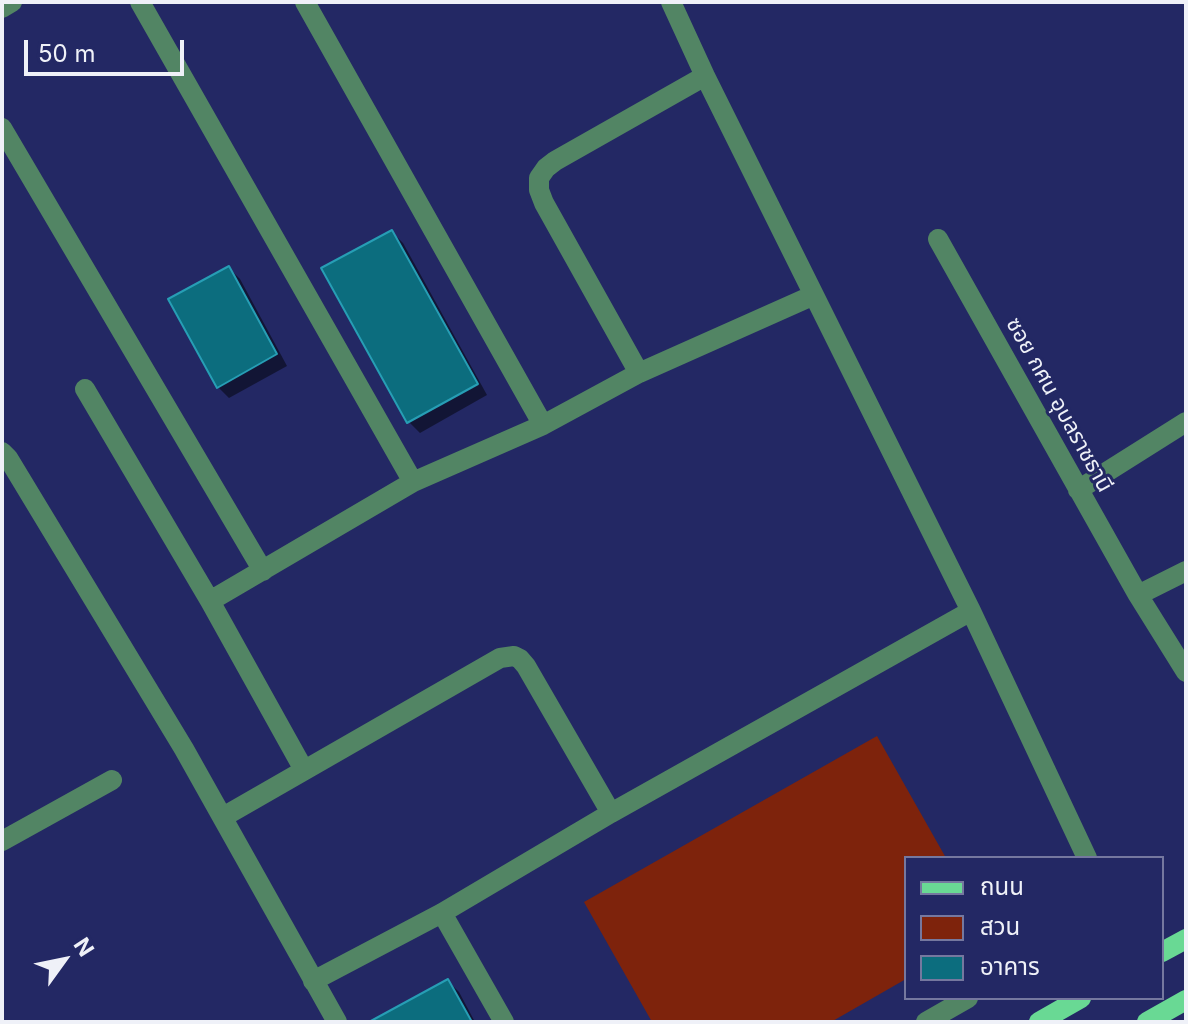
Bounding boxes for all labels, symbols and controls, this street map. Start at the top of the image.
scale bar [28,24,188,74]
text: 50 m [38,39,96,68]
street label: ซอย กศน อุบลราชธานี [1000,313,1118,497]
legend [904,856,1164,1000]
text: ถนน [980,872,1024,901]
text: สวน [980,912,1020,941]
north arrow [24,920,104,1000]
text: N [69,933,100,961]
text: อาคาร [980,952,1040,981]

